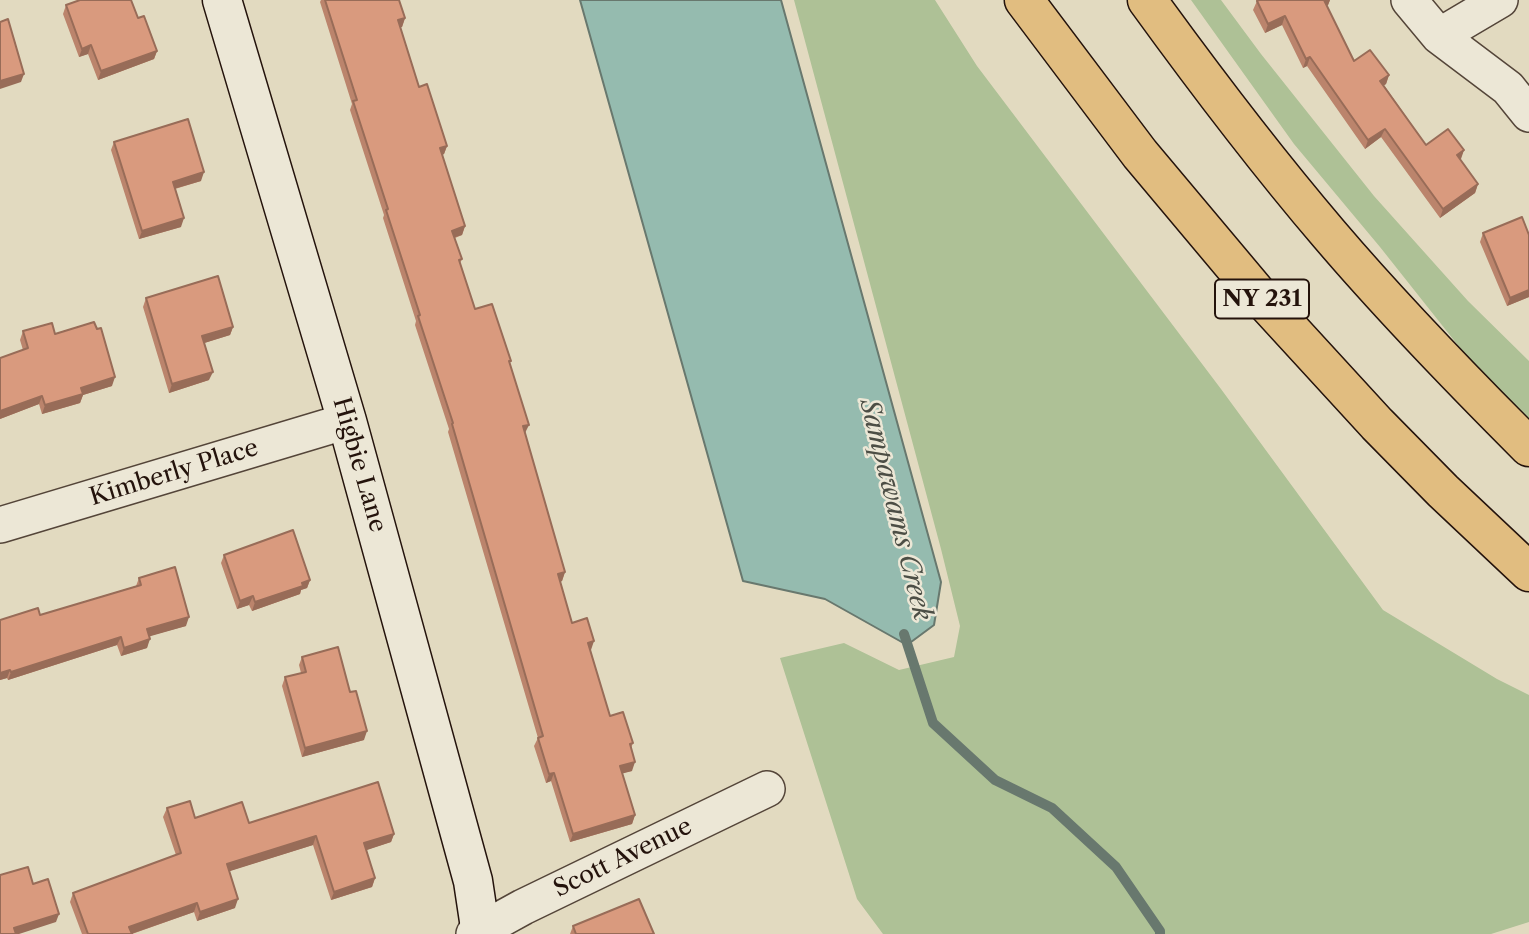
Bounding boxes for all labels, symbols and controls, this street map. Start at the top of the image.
road number: NY 231 [1215,280,1309,318]
street label: Higbie Lane [326,394,392,536]
water label: Sampawams Creek [852,396,938,624]
street label: Kimberly Place [86,434,262,512]
street label: Scott Avenue [549,812,697,904]

